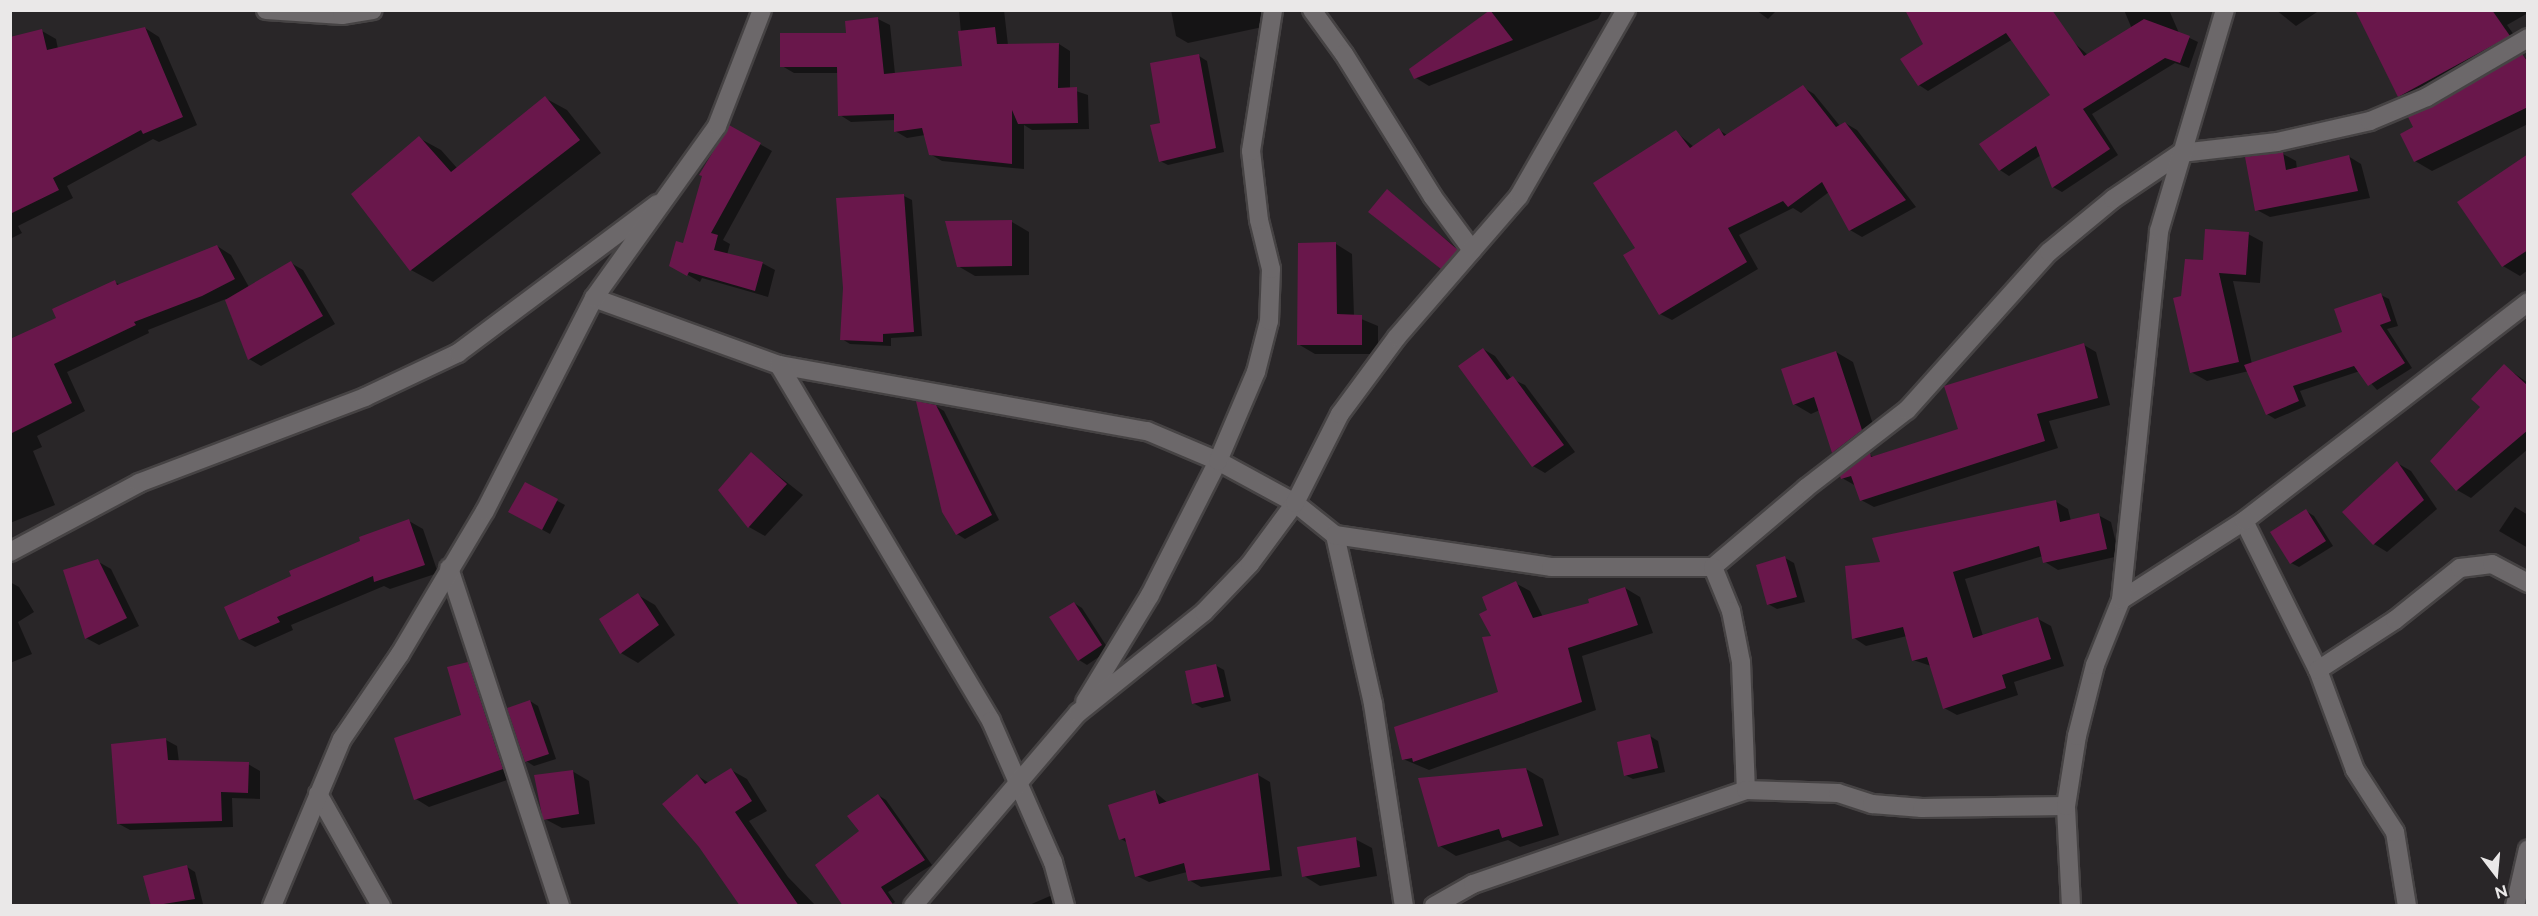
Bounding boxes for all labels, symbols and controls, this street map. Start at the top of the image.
north arrow [2466,844,2526,904]
text: N [2493,881,2510,903]

